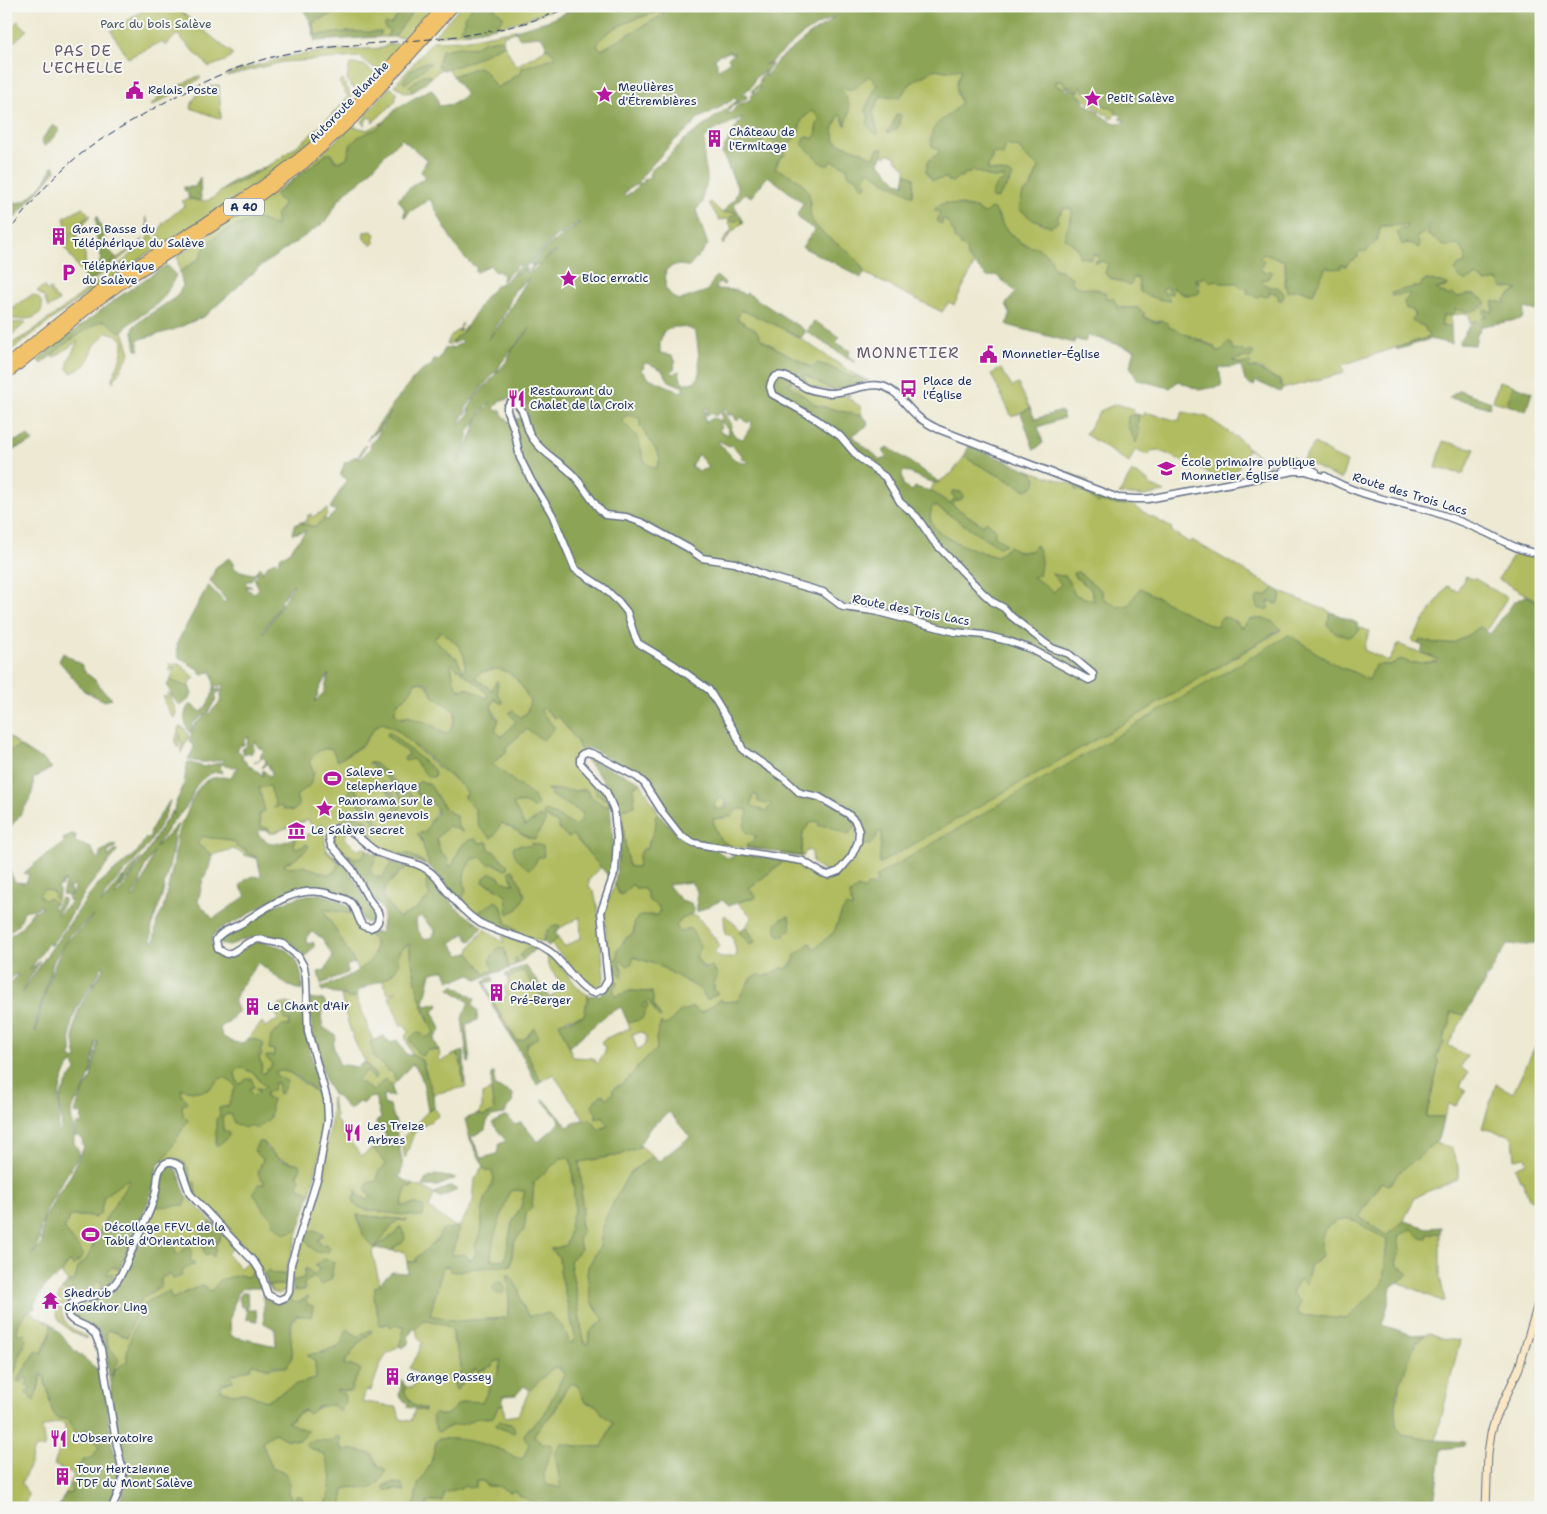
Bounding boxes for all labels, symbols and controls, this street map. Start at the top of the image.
park label: Parc du bois Salève [100,16,212,32]
district label: PAS DE L'ECHELLE [42,41,124,78]
street label: Autoroute Blanche [306,57,392,146]
place label: Meulières d'Étrembières [618,79,697,109]
public building icon: Relais Poste [124,80,144,100]
place label: Relais Poste [148,82,218,98]
place icon: Meulières d'Étrembières [594,84,614,104]
place icon: Petit Salève [1083,88,1103,108]
place label: Petit Salève [1107,90,1175,106]
place label: Château de l'Ermitage [729,124,795,154]
building icon: Château de l'Ermitage [705,129,725,149]
road number: A 40 [224,198,264,216]
place label: Gare Basse du Téléphérique du Salève [72,221,205,251]
building icon: Gare Basse du Téléphérique du Salève [48,226,68,246]
place label: Téléphérique du Salève [82,258,155,288]
parking icon: Téléphérique du Salève [58,263,78,283]
place icon: Bloc erratic [558,268,578,288]
place label: Bloc erratic [582,270,649,286]
district label: MONNETIER [857,343,959,363]
public building icon: Monnetier-Église [978,344,998,364]
place label: Monnetier-Église [1002,346,1100,362]
place label: Place de l'Église [923,373,972,403]
bus stop icon: Place de l'Église [899,378,919,398]
place label: Restaurant du Chalet de la Croix [530,383,634,413]
restaurant icon: Restaurant du Chalet de la Croix [506,388,526,408]
place label: École primaire publique Monnetier Église [1181,454,1316,484]
school or university icon: École primaire publique Monnetier Église [1157,459,1177,479]
street label: Route des Trois Lacs [1351,469,1469,519]
street label: Route des Trois Lacs [851,591,971,629]
place label: Saleve - telepherique [346,764,418,794]
sports icon: Saleve - telepherique [322,769,342,789]
place label: Panorama sur le bassin genevois [338,793,433,823]
place icon: Panorama sur le bassin genevois [314,798,334,818]
museum icon: Le Salève secret [287,820,307,840]
place label: Le Salève secret [311,822,405,838]
place label: Chalet de Pré-Berger [510,978,572,1008]
building icon: Chalet de Pré-Berger [486,983,506,1003]
building icon: Le Chant d'Air [243,996,263,1016]
place label: Le Chant d'Air [267,998,350,1014]
place label: Les Treize Arbres [367,1118,425,1148]
restaurant icon: Les Treize Arbres [343,1123,363,1143]
place label: Décollage FFVL de la Table d'Orientation [104,1219,226,1249]
sports icon: Décollage FFVL de la Table d'Orientation [80,1224,100,1244]
place label: Shedrub Choekhor Ling [64,1285,147,1315]
temple icon: Shedrub Choekhor Ling [40,1290,60,1310]
building icon: Grange Passey [382,1367,402,1387]
place label: Grange Passey [406,1369,492,1385]
restaurant icon: L'Observatoire [48,1428,68,1448]
place label: L'Observatoire [72,1430,154,1446]
place label: Tour Hertzienne TDF du Mont Salève [76,1461,193,1491]
building icon: Tour Hertzienne TDF du Mont Salève [52,1466,72,1486]

